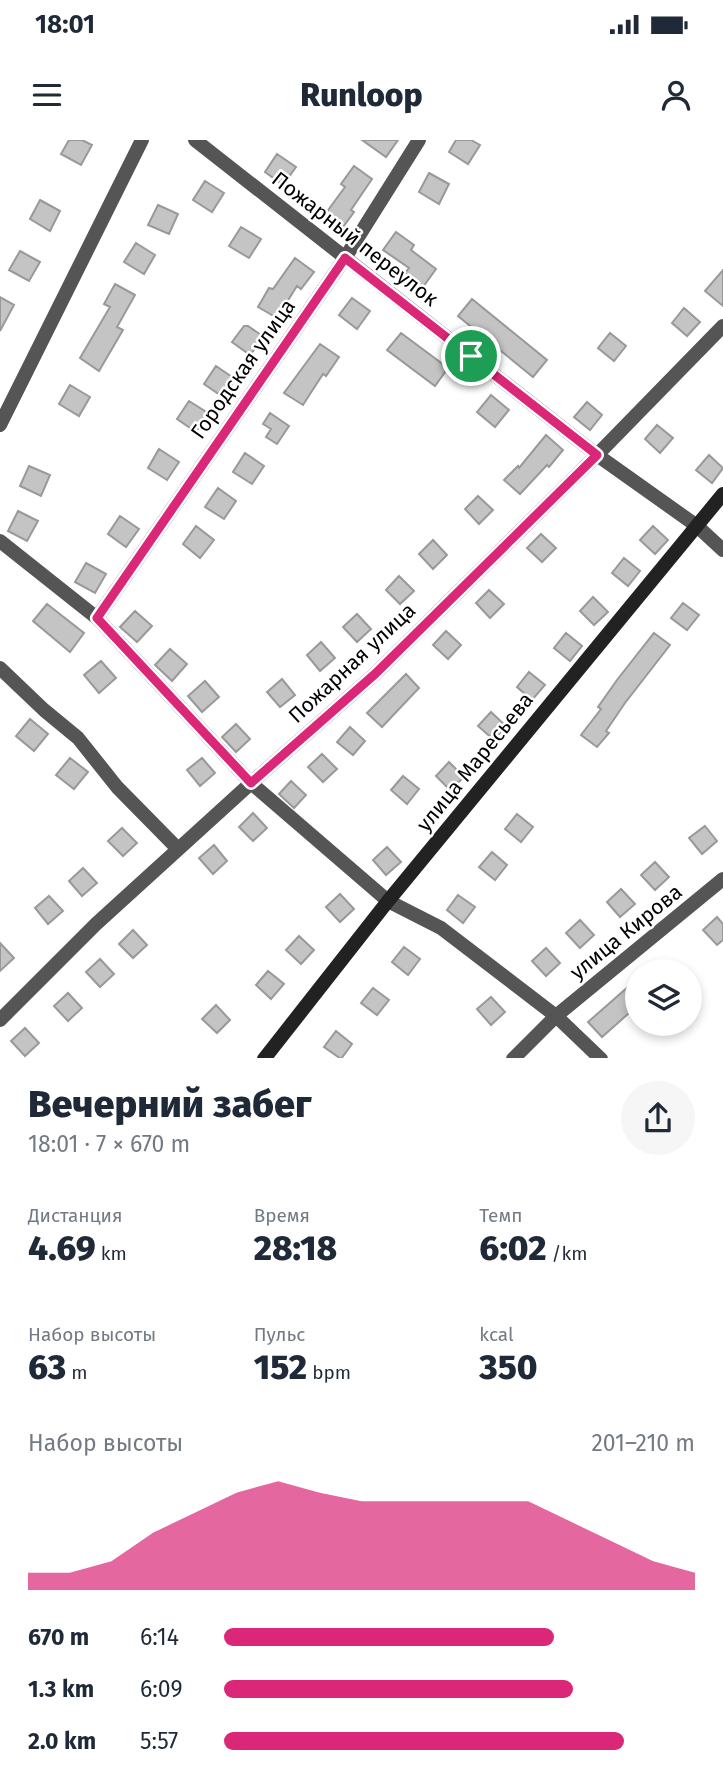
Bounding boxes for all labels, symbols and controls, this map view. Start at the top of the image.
text: 18:01 [35,9,95,40]
icon: menu [28,76,66,114]
text: Runloop [300,76,423,114]
icon: person [657,76,695,114]
street label: Пожарный переулок [267,166,443,312]
street label: Городская улица [185,294,301,444]
pin [441,326,501,386]
icon: arrive [452,337,490,375]
street label: Пожарная улица [283,597,421,729]
street label: улица Маресьева [411,687,539,837]
street label: улица Кирова [565,879,687,985]
map controls [625,959,702,1036]
button: layers [625,959,702,1036]
text: Вечерний забег [28,1081,312,1127]
button: share [621,1081,695,1155]
text: 18:01 · 7 × 670 m [28,1130,190,1158]
text: Дистанция [28,1204,123,1227]
text: Время [254,1204,310,1227]
text: Темп [479,1204,522,1227]
text: 4.69 [28,1227,96,1269]
text: 28:18 [254,1227,337,1269]
text: 6:02 [479,1227,547,1269]
text: km [96,1242,127,1265]
text: /km [547,1242,587,1265]
text: Набор высоты [28,1323,156,1346]
text: Пульс [254,1323,305,1346]
text: kcal [479,1323,514,1346]
text: 63 [28,1346,66,1388]
text: 152 [254,1346,307,1388]
text: 350 [479,1346,538,1388]
text: m [66,1361,87,1384]
text: bpm [307,1361,351,1384]
text: Набор высоты [28,1429,183,1457]
text: 201–210 m [591,1429,695,1457]
text: 670 m [28,1623,89,1651]
text: 6:14 [140,1623,179,1651]
text: 1.3 km [28,1675,94,1703]
text: 6:09 [140,1675,182,1703]
text: 2.0 km [28,1727,96,1755]
text: 5:57 [140,1727,178,1755]

